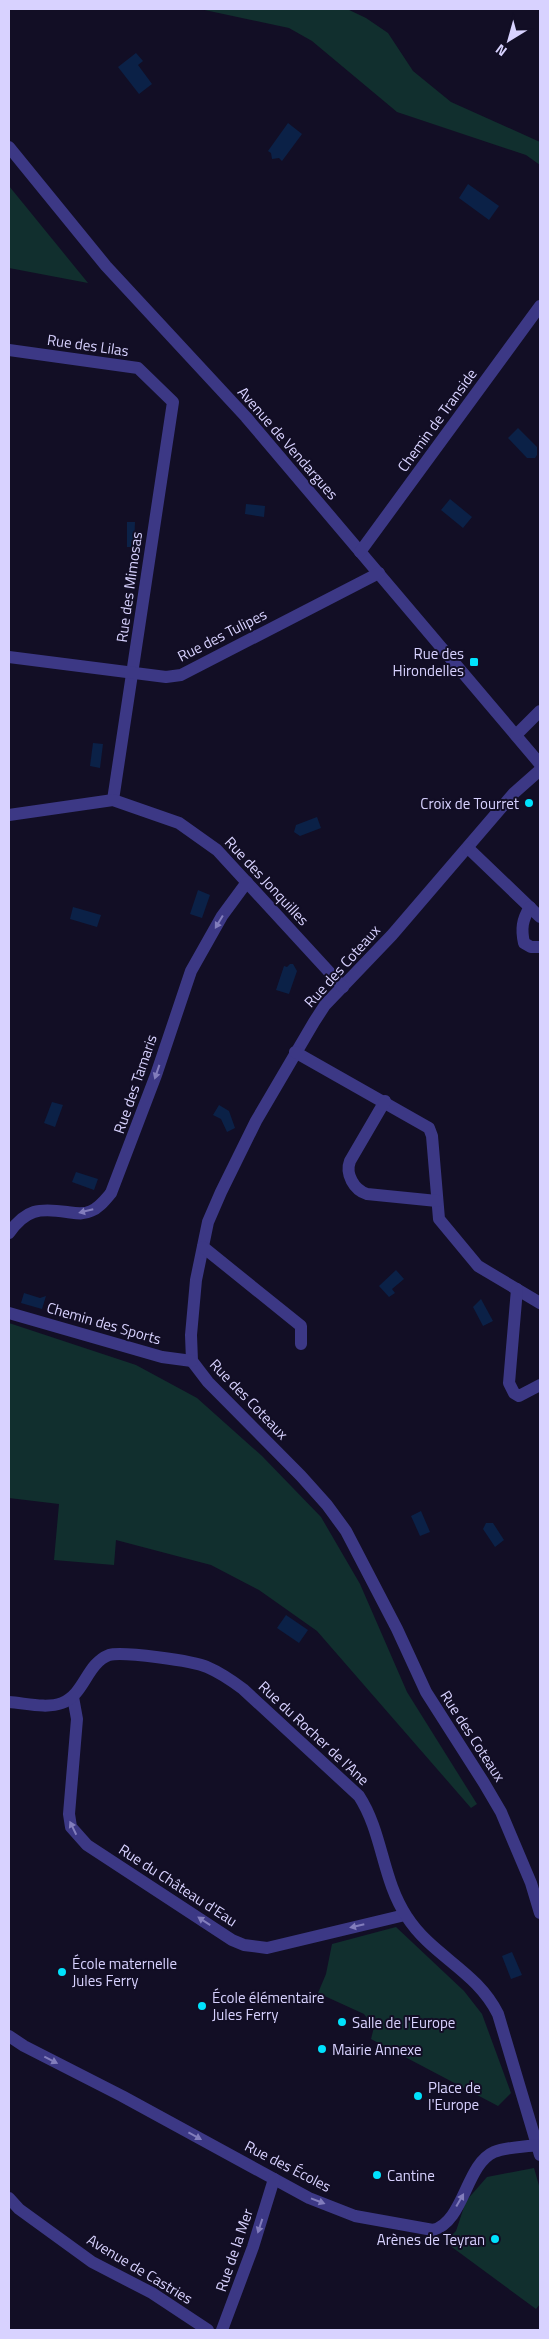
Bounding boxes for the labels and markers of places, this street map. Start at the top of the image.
place label: Rue des Hirondelles [393,642,464,682]
marker: Rue des Hirondelles [468,656,480,668]
place label: Croix de Tourret [420,792,520,815]
marker: Croix de Tourret [523,797,535,809]
place label: École maternelle Jules Ferry [72,1952,177,1992]
marker: École maternelle Jules Ferry [56,1966,68,1978]
place label: École élémentaire Jules Ferry [212,1986,324,2026]
marker: École élémentaire Jules Ferry [196,2000,208,2012]
place label: Salle de l'Europe [352,2011,455,2034]
marker: Salle de l'Europe [336,2016,348,2028]
place label: Mairie Annexe [332,2038,422,2061]
marker: Mairie Annexe [316,2043,328,2055]
place label: Place de l'Europe [428,2076,481,2116]
marker: Place de l'Europe [412,2090,424,2102]
place label: Cantine [387,2164,435,2187]
marker: Cantine [371,2169,383,2181]
place label: Arènes de Teyran [377,2228,485,2251]
marker: Arènes de Teyran [489,2233,501,2245]

